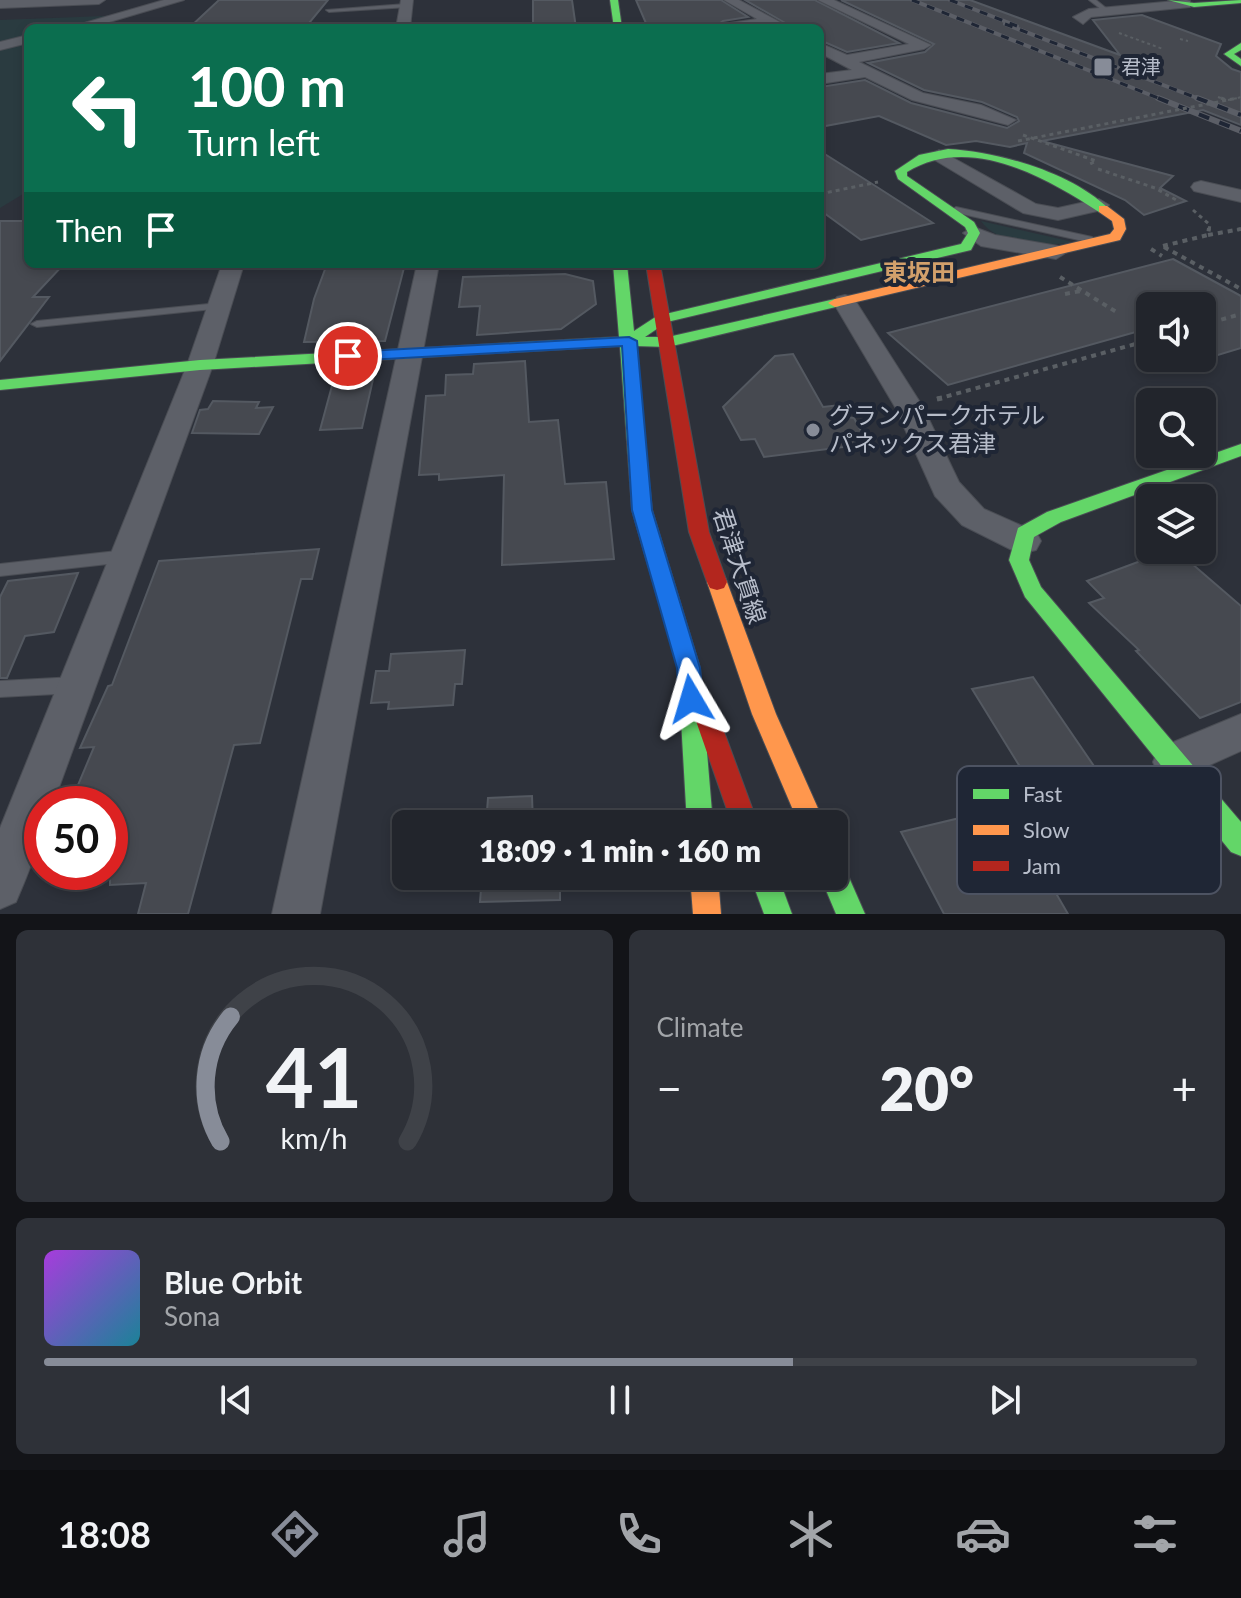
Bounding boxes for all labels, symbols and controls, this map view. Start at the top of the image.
text: 100 m [188,52,346,119]
place label: 君津 [1121,54,1161,78]
icon: left [56,56,160,160]
marker: 君津 [1092,56,1114,78]
text: Turn left [188,120,320,164]
icon: arrive [139,208,183,252]
text: Then [56,212,123,248]
district label: 東坂田 [883,257,955,286]
map controls [1136,292,1216,564]
button: sound [1136,292,1216,372]
pin [314,322,382,390]
icon: arrive [326,334,370,378]
button: search [1136,388,1216,468]
place label: グランパークホテル パネックス君津 [829,400,1045,457]
marker: グランパークホテル パネックス君津 [804,421,822,439]
button: layers [1136,484,1216,564]
street label: 君津大貫線 [708,504,773,627]
position arrow [649,657,733,741]
legend [957,766,1221,894]
text: Fast [1023,780,1062,807]
speed limit sign: 50 [24,786,128,890]
text: Slow [1023,816,1070,843]
text: 18:09 · 1 min · 160 m [479,832,761,868]
text: Jam [1023,852,1061,879]
text: Climate [657,1011,743,1043]
text: 41 [266,1026,363,1126]
text: 20° [879,1052,974,1124]
text: − [657,1062,682,1114]
text: + [1171,1062,1197,1114]
text: km/h [281,1121,348,1155]
text: Blue Orbit [164,1264,302,1300]
text: Sona [164,1300,220,1332]
icon: previous [214,1378,258,1422]
icon: pause [598,1378,642,1422]
icon: next [983,1378,1027,1422]
icon: directions [267,1506,323,1562]
icon: music [439,1506,495,1562]
icon: phone [611,1506,667,1562]
icon: climate [783,1506,839,1562]
icon: car [955,1506,1011,1562]
icon: filters [1127,1506,1183,1562]
text: 18:08 [58,1512,151,1556]

